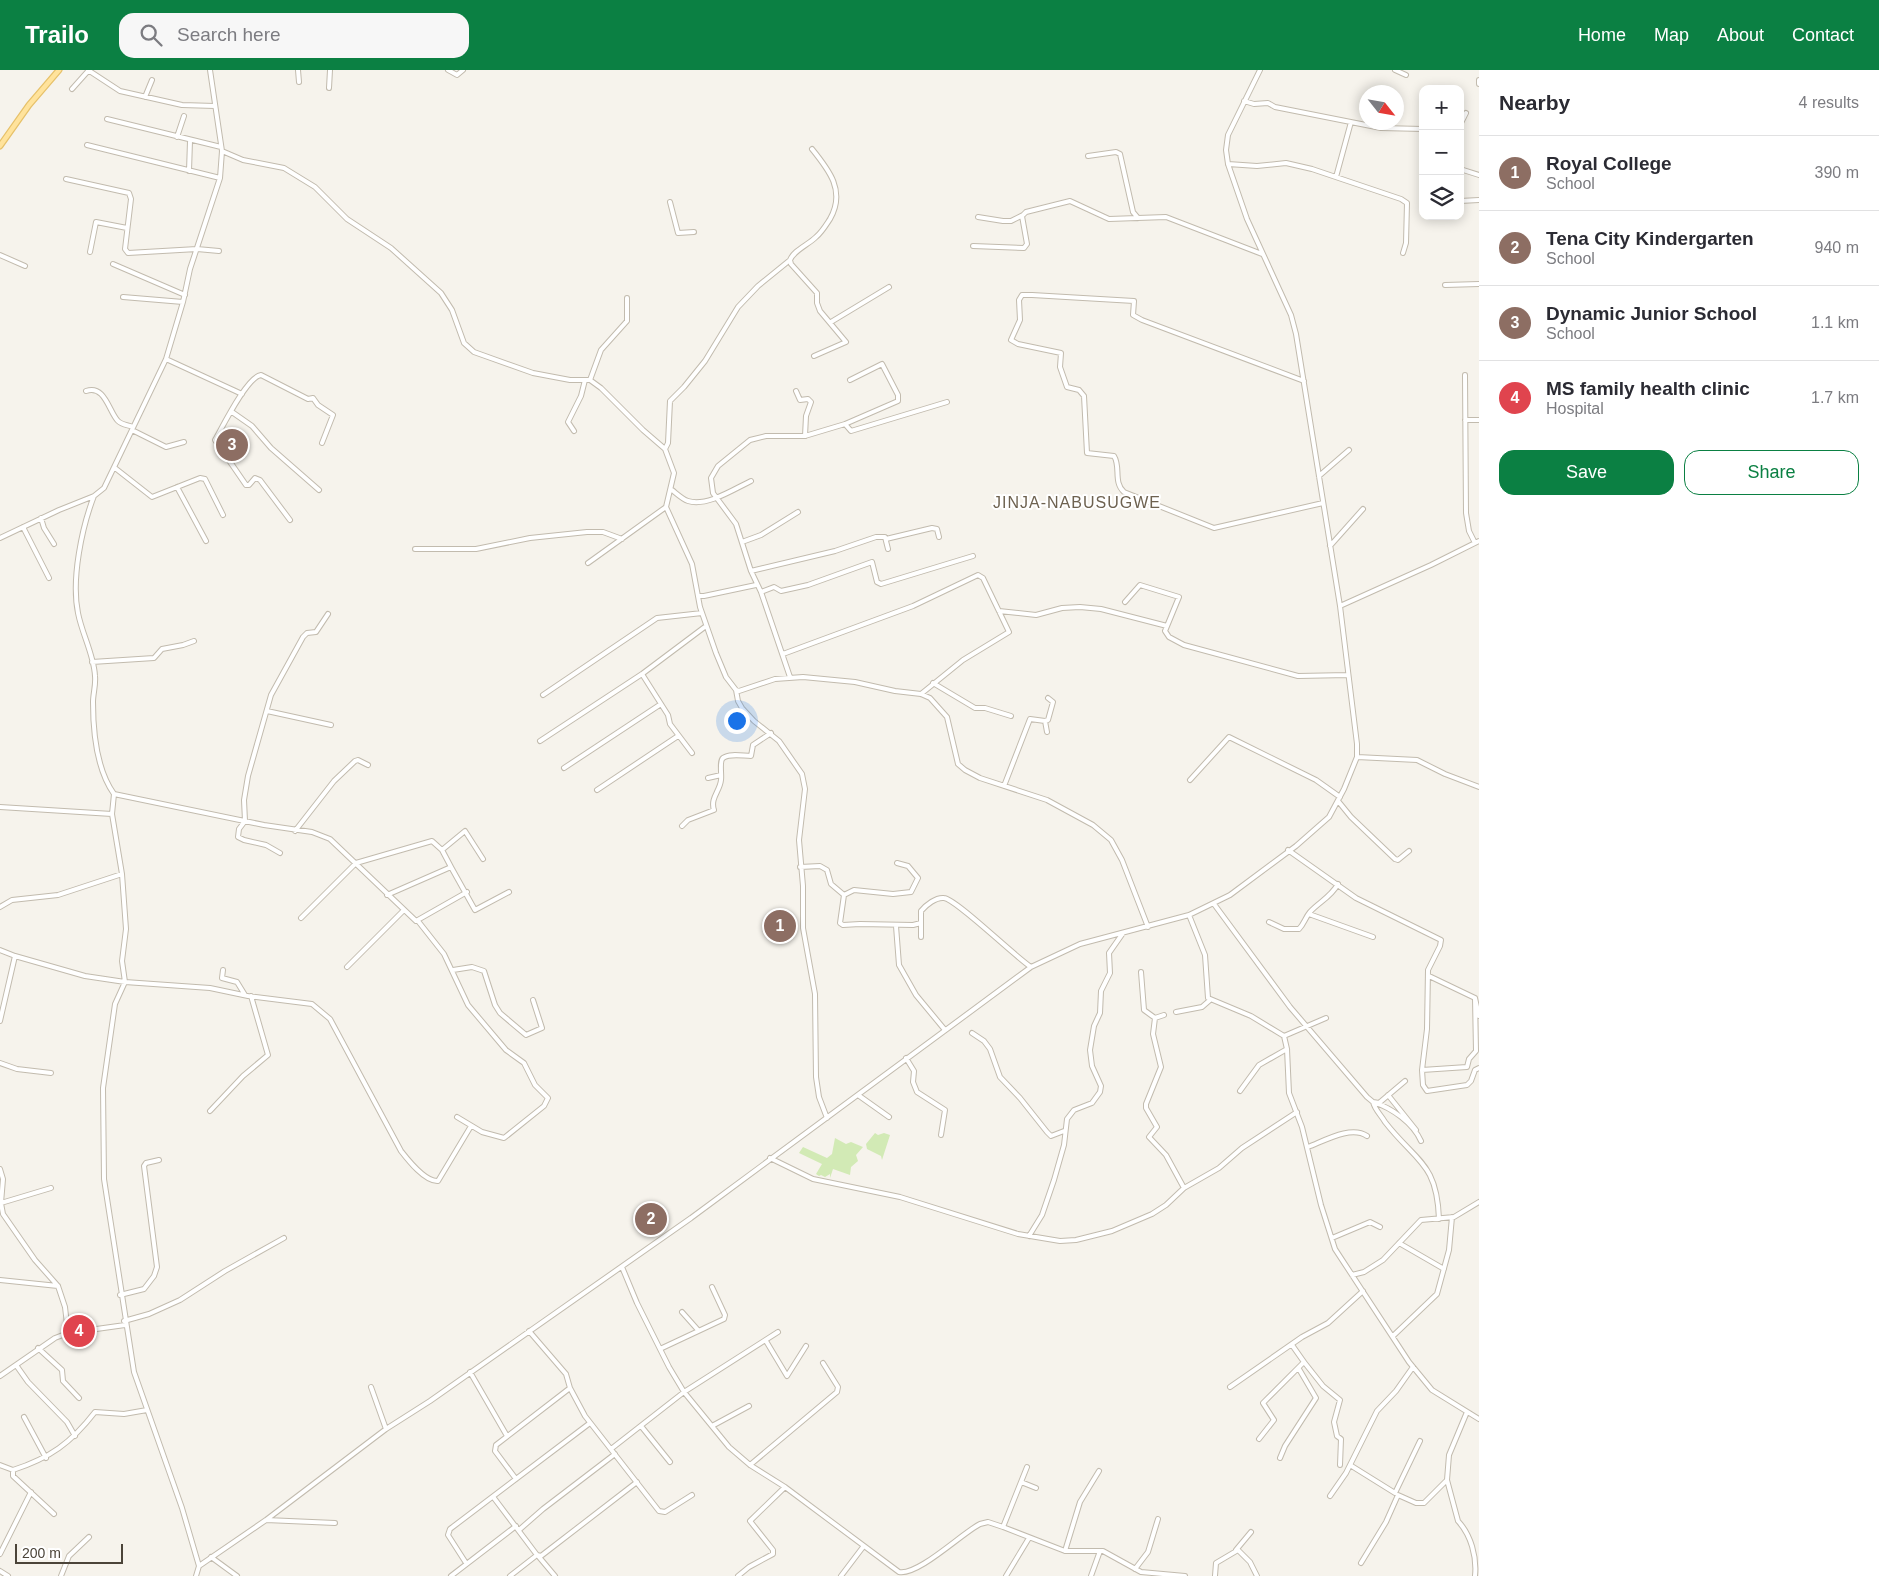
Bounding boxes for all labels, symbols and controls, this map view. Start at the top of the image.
search box [119,13,469,58]
text: Trailo [25,21,89,48]
icon: search [137,21,165,49]
text: Search here [177,24,281,45]
text: Home [1578,25,1626,45]
text: Map [1654,25,1689,45]
text: About [1717,25,1764,45]
text: Contact [1792,25,1854,45]
north arrow [1359,85,1404,130]
map controls [1419,85,1464,220]
button: + [1419,85,1464,130]
text: Nearby [1499,91,1570,114]
text: 4 results [1799,94,1859,111]
button: − [1419,130,1464,175]
text: Royal College [1546,153,1672,174]
text: 1 [1511,164,1519,181]
text: 390 m [1815,164,1859,181]
button: layers [1419,175,1464,220]
text: School [1546,175,1595,192]
text: Tena City Kindergarten [1546,228,1754,249]
text: 2 [1511,239,1519,256]
text: 940 m [1815,239,1859,256]
text: School [1546,250,1595,267]
text: Dynamic Junior School [1546,303,1757,324]
text: 3 [1511,314,1519,331]
text: 1.1 km [1811,314,1859,331]
text: School [1546,325,1595,342]
text: MS family health clinic [1546,378,1750,399]
text: 4 [1511,389,1519,406]
text: 1.7 km [1811,389,1859,406]
text: Hospital [1546,400,1604,417]
pin: 3 [216,426,248,464]
button: Save [1499,450,1674,495]
button: Share [1684,450,1859,495]
district label: JINJA-NABUSUGWE [993,494,1161,511]
your location [724,708,750,734]
pin: 1 [764,907,796,945]
pin: 2 [635,1200,667,1238]
pin: 4 [63,1312,95,1350]
scale bar [15,1541,122,1564]
text: 200 m [22,1545,61,1561]

